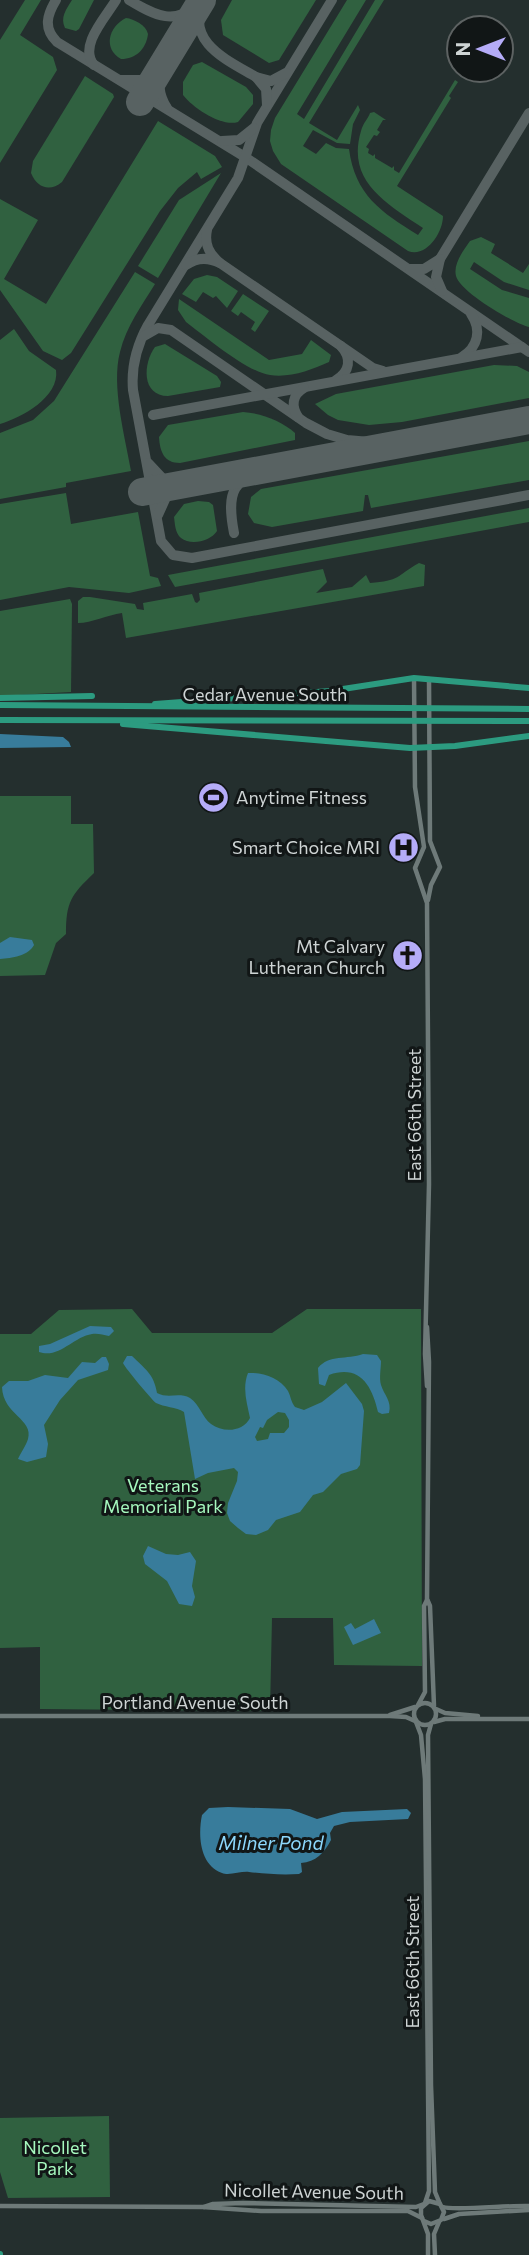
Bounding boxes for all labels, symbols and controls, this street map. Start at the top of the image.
north arrow [445,14,515,84]
text: N [451,42,474,56]
street label: Cedar Avenue South [183,683,347,705]
sports icon: Anytime Fitness [196,780,230,814]
place label: Anytime Fitness [236,786,367,808]
hospital icon: Smart Choice MRI [386,830,420,864]
place label: Smart Choice MRI [232,836,380,858]
place label: Mt Calvary Lutheran Church [248,935,385,978]
church icon: Mt Calvary Lutheran Church [391,939,425,973]
street label: East 66th Street [403,1049,425,1181]
park label: Veterans Memorial Park [103,1474,223,1517]
street label: Portland Avenue South [102,1691,288,1713]
water label: Milner Pond [219,1831,324,1854]
street label: East 66th Street [401,1896,423,2028]
park label: Nicollet Park [23,2136,87,2179]
street label: Nicollet Avenue South [224,2178,404,2204]

